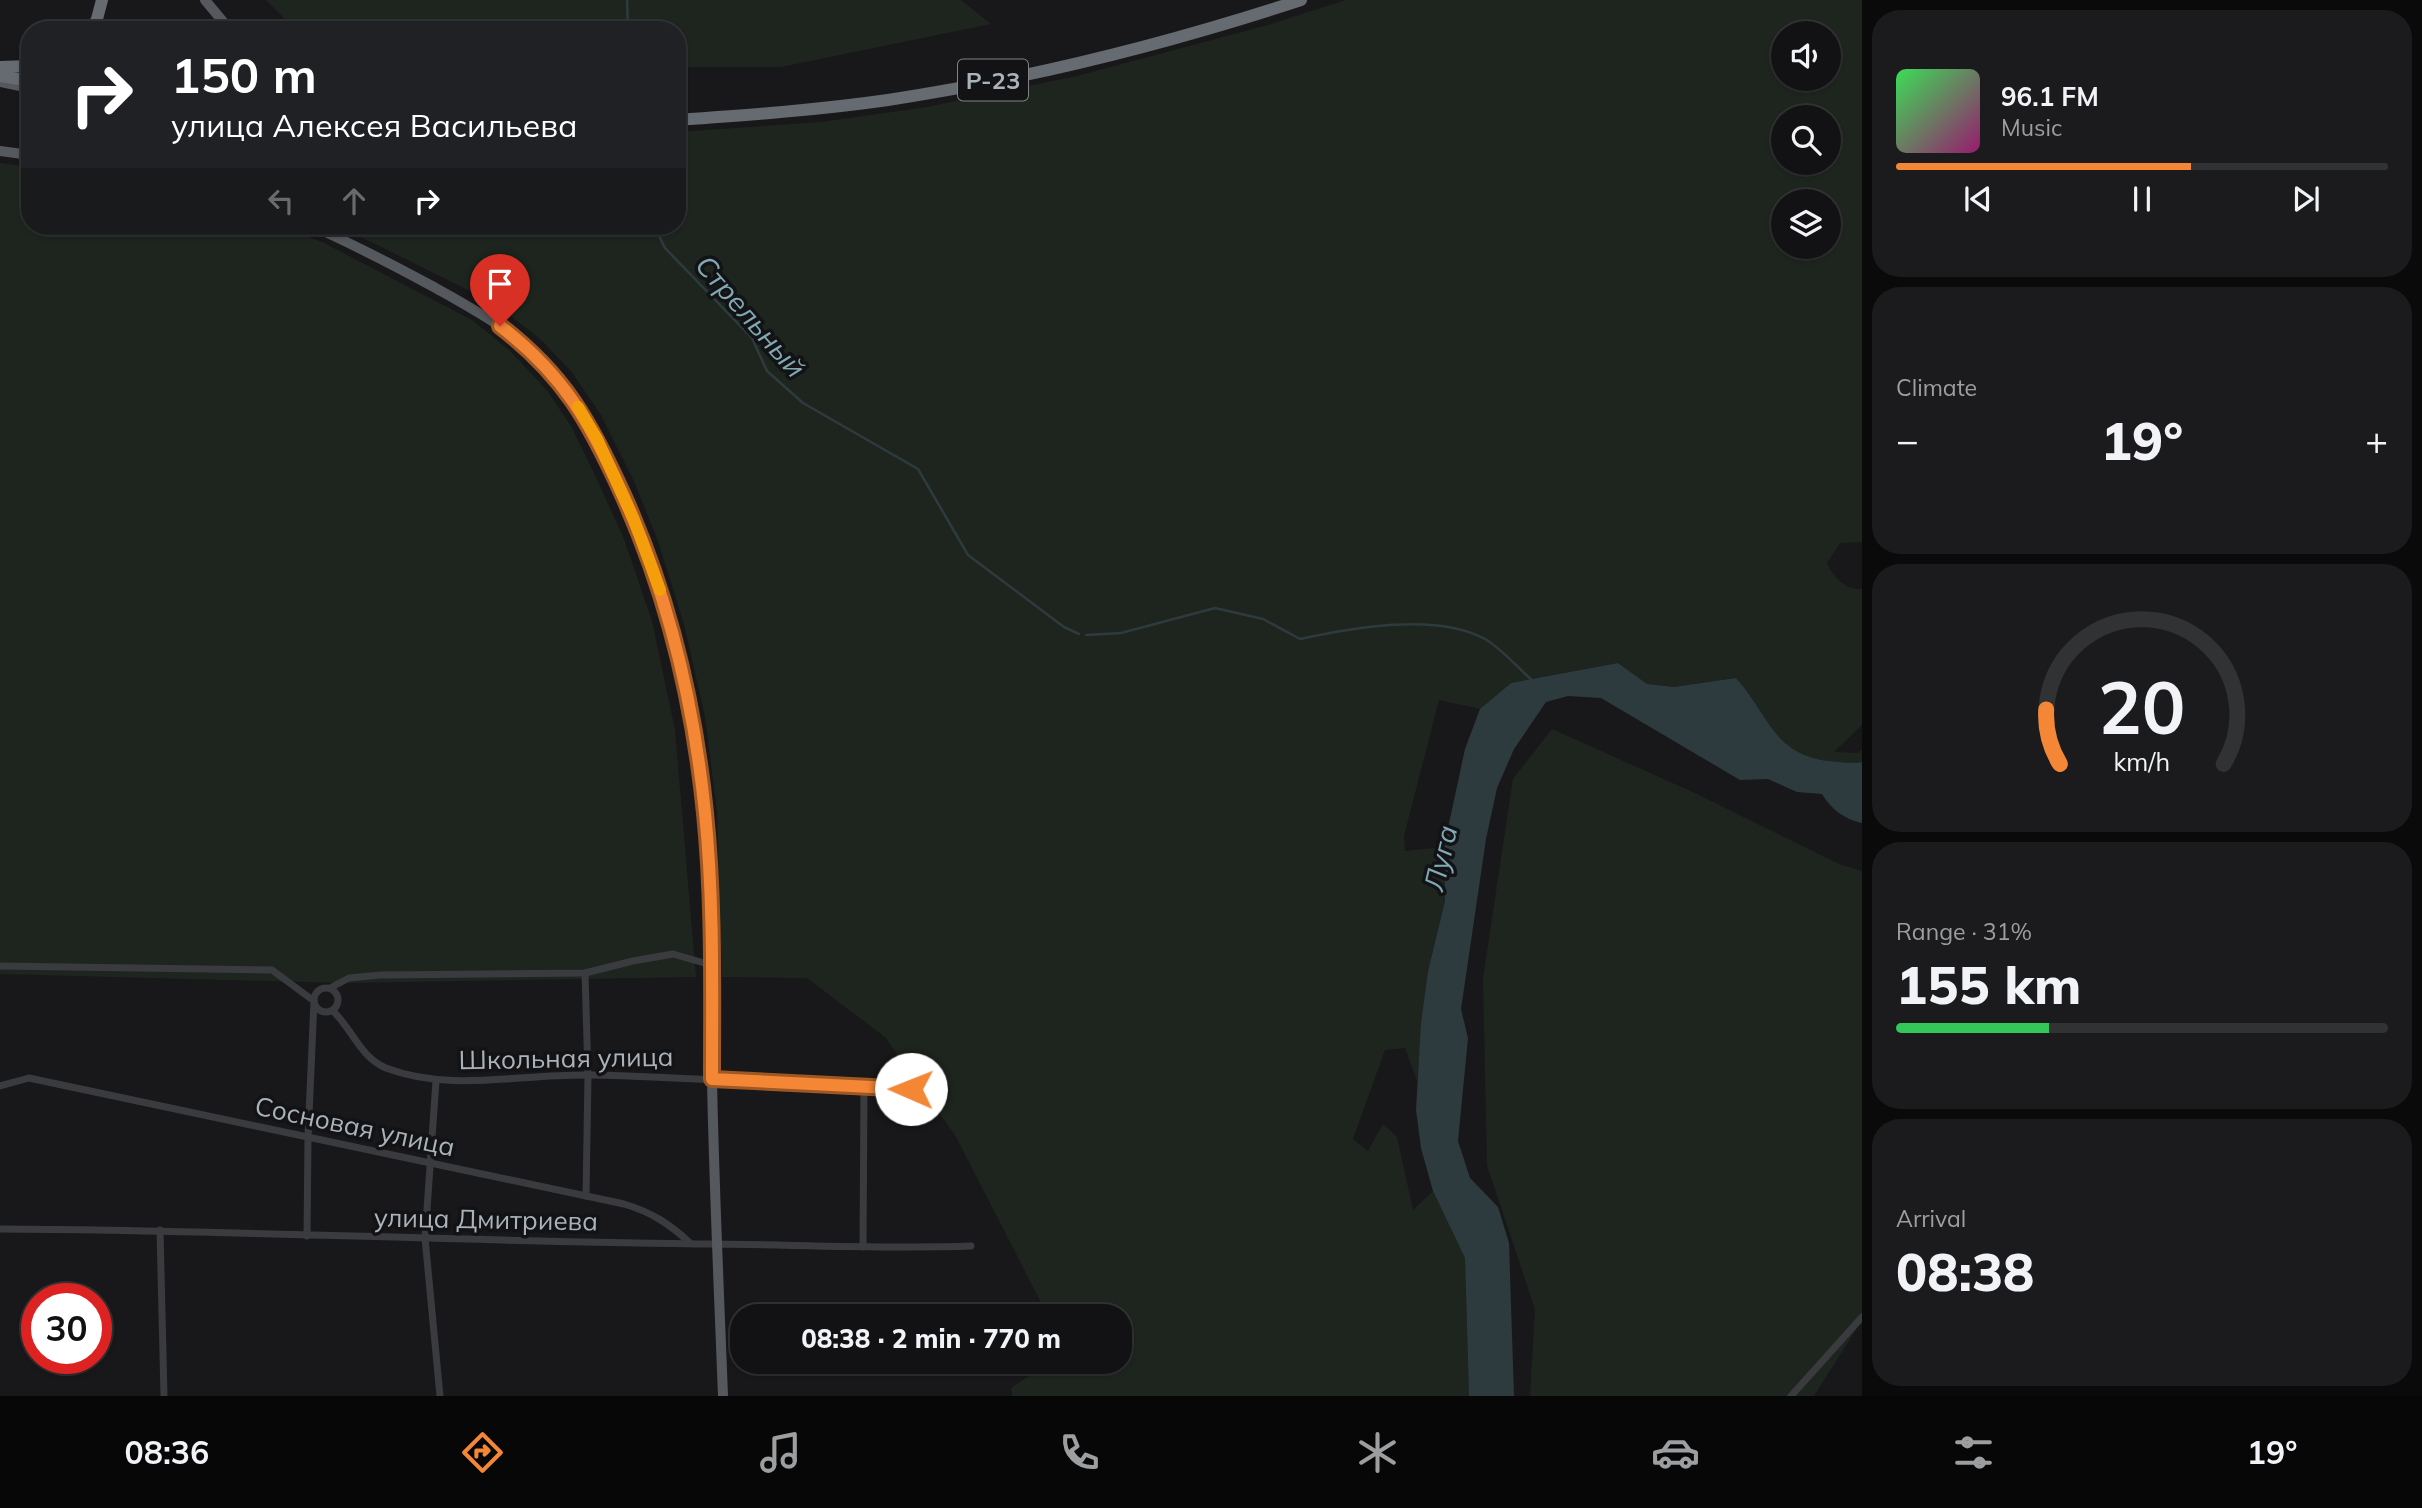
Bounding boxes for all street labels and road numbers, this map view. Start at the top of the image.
road number: Р-23 [958,60,1028,100]
street label: Школьная улица [458,1040,674,1076]
street label: Сосновая улица [252,1089,458,1163]
street label: улица Дмитриева [374,1201,598,1237]

